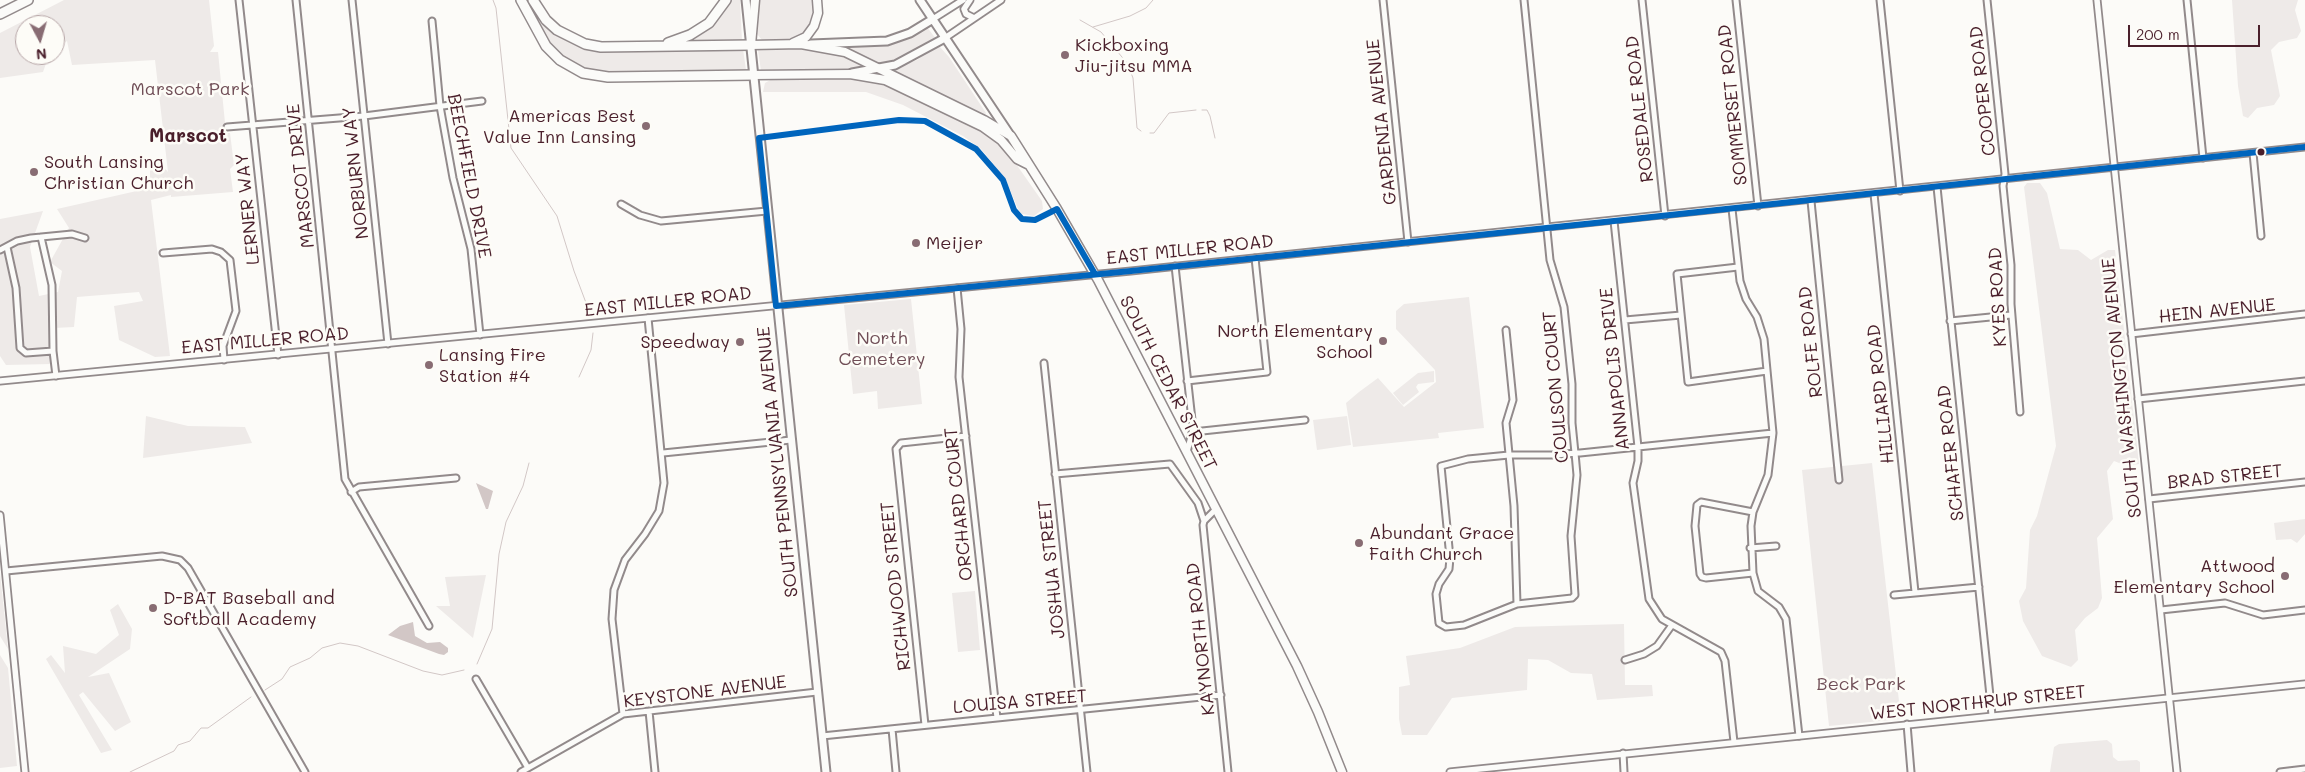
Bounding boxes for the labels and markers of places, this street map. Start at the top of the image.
place label: Kickboxing Jiu-jitsu MMA [1075,34,1193,76]
marker: Kickboxing Jiu-jitsu MMA [1059,49,1071,61]
place label: Americas Best Value Inn Lansing [483,105,636,148]
marker: Americas Best Value Inn Lansing [640,120,652,132]
unlabelled marker [2256,147,2266,157]
place label: South Lansing Christian Church [44,151,193,193]
marker: South Lansing Christian Church [28,166,40,178]
place label: Meijer [926,232,983,254]
marker: Meijer [910,237,922,249]
place label: North Elementary School [1217,320,1373,362]
place label: Speedway [640,331,730,353]
marker: North Elementary School [1377,335,1389,347]
marker: Speedway [734,336,746,348]
place label: Lansing Fire Station #4 [439,344,546,386]
marker: Lansing Fire Station #4 [423,359,435,371]
place label: Abundant Grace Faith Church [1369,522,1514,564]
marker: Abundant Grace Faith Church [1353,537,1365,549]
place label: Attwood Elementary School [2114,555,2275,598]
marker: Attwood Elementary School [2279,570,2291,582]
place label: D-BAT Baseball and Softball Academy [163,587,335,630]
marker: D-BAT Baseball and Softball Academy [147,602,159,614]

